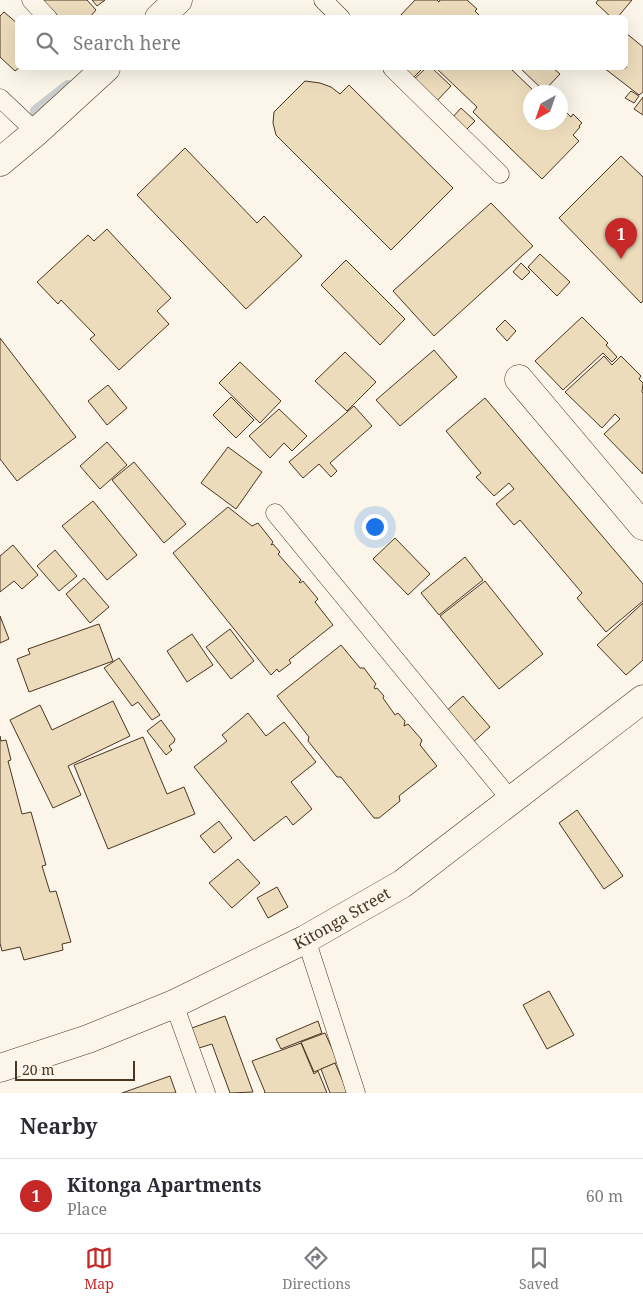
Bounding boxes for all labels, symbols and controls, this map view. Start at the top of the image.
search box [15,15,628,70]
icon: search [33,29,61,57]
text: Search here [73,30,181,56]
north arrow [523,85,568,130]
pin: 1 [605,218,637,259]
your location [362,514,388,540]
street label: Kitonga Street [290,882,395,954]
scale bar [15,1058,135,1081]
text: 20 m [22,1060,55,1079]
text: Nearby [20,1112,98,1140]
text: Kitonga Apartments [67,1172,261,1198]
text: 1 [31,1185,41,1207]
text: 60 m [586,1185,623,1207]
text: Place [67,1198,107,1220]
tab: Map [84,1244,114,1293]
tab: Directions [282,1244,351,1293]
tab: Saved [519,1244,559,1293]

